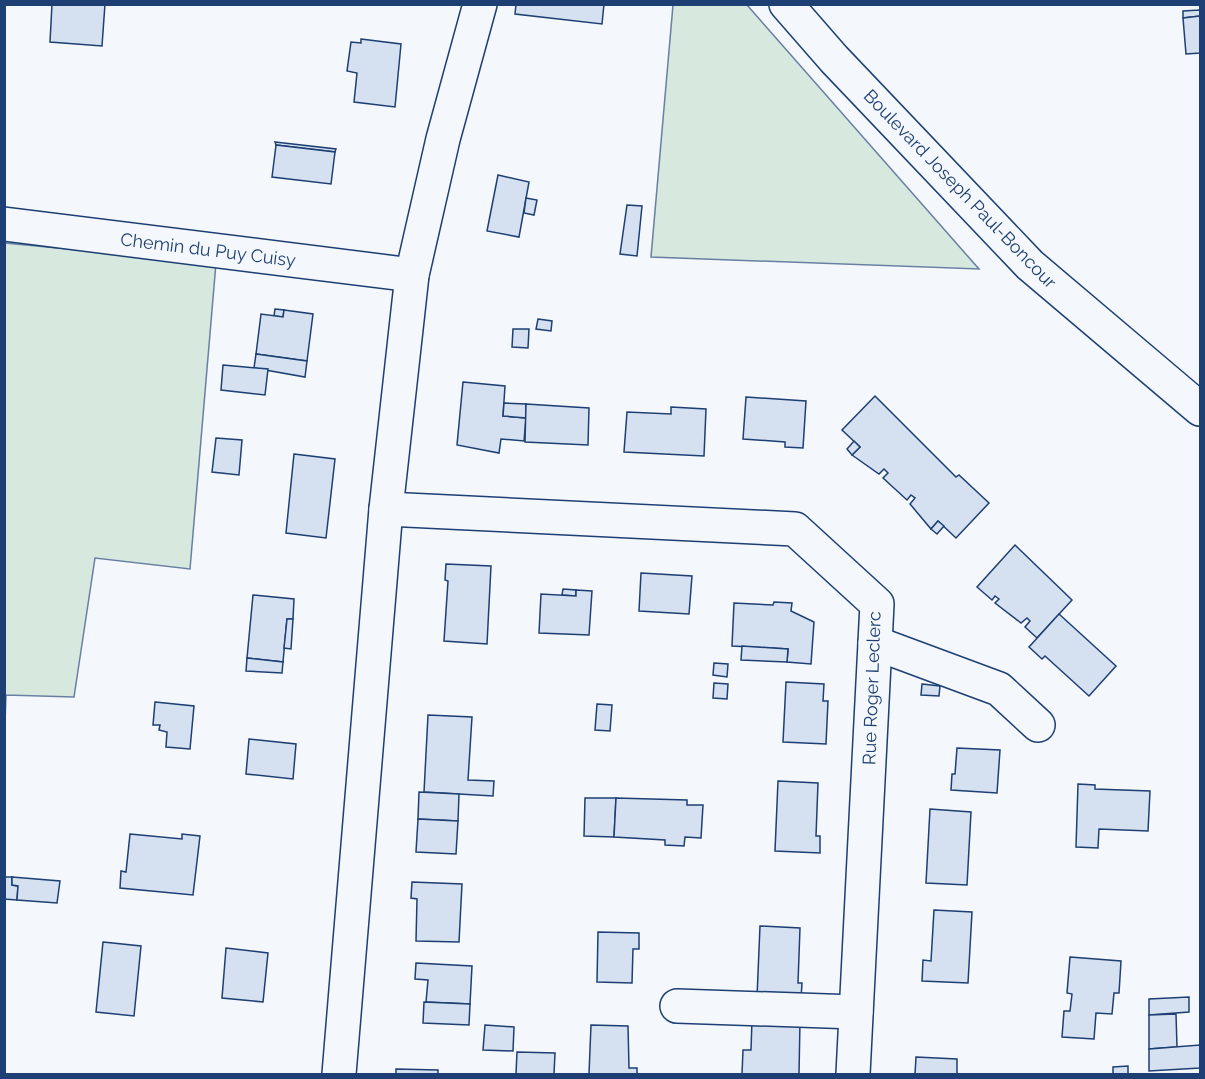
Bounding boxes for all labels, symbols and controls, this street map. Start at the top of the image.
street label: Boulevard Joseph Paul-Boncour [860,85,1062,293]
street label: Chemin du Puy Cuisy [119,228,297,271]
street label: Rue Roger Leclerc [858,611,885,765]

